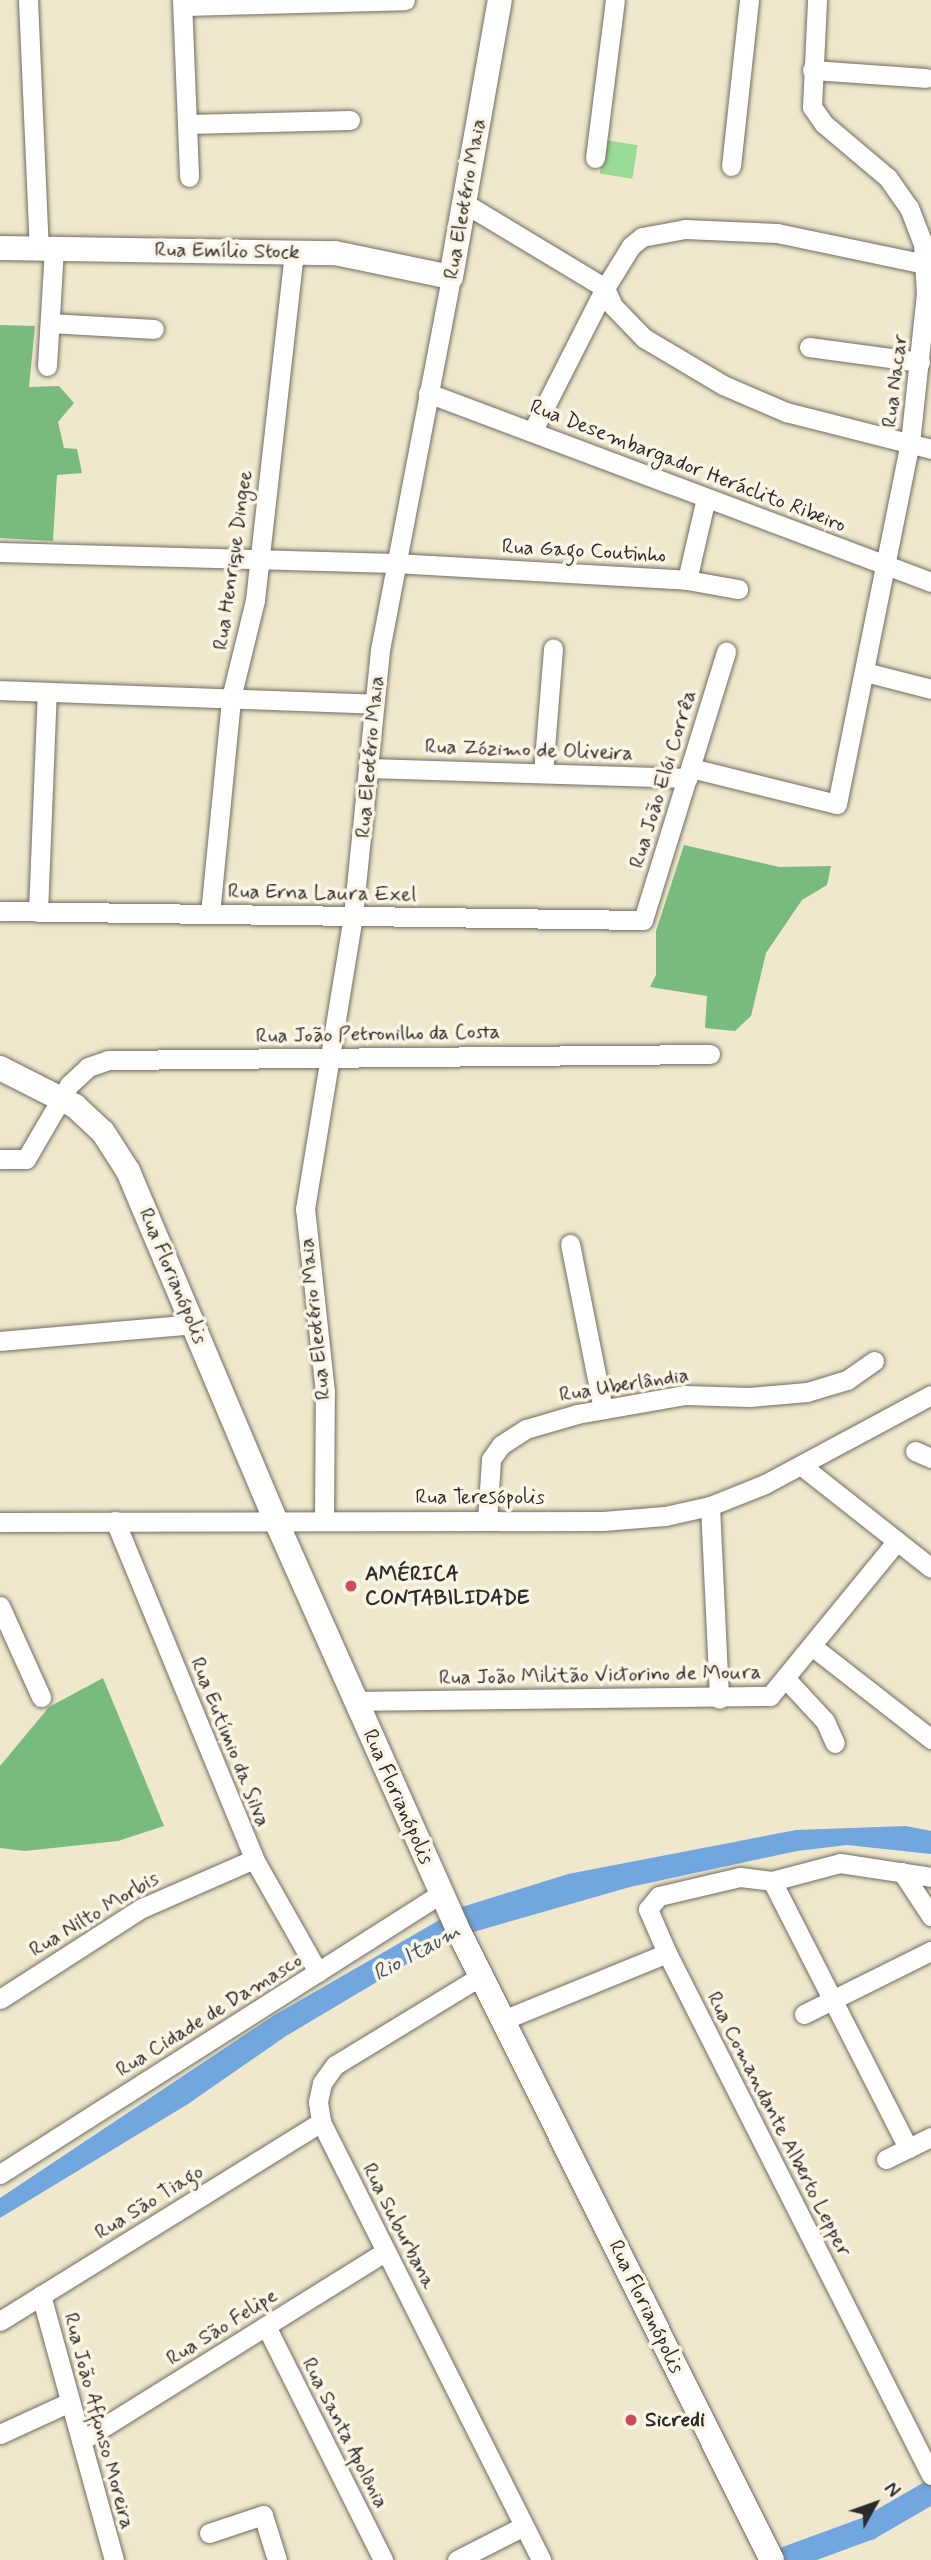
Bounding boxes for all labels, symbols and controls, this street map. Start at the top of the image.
street label: Rua Eleotério Maia [438,117,492,281]
street label: Rua Emílio Stock [154,237,300,265]
street label: Rua Nacar [877,334,913,428]
street label: Rua Desembargador Heráclito Ribeiro [526,394,850,538]
street label: Rua Henrique Dingee [208,466,258,654]
street label: Rua Gago Coutinho [504,534,664,568]
street label: Rua Eleotério Maia [350,675,390,839]
street label: Rua João Elói Corrêa [624,687,702,871]
street label: Rua Zózimo de Oliveira [425,734,633,766]
street label: Rua Erna Laura Exel [231,879,413,907]
street label: Rua João Petronilho da Costa [254,1019,502,1049]
street label: Rua Florianópolis [132,1203,214,1349]
street label: Rua Eleotério Maia [294,1237,336,1401]
street label: Rua Uberlândia [557,1362,691,1408]
street label: Rua Teresópolis [415,1484,545,1510]
place label: AMÉRICA CONTABILIDADE [365,1561,529,1611]
marker: AMÉRICA CONTABILIDADE [343,1578,359,1594]
street label: Rua Eutímio da Silva [185,1655,275,1829]
street label: Rua João Militão Victorino de Moura [440,1660,760,1690]
street label: Rua Florianópolis [356,1724,440,1870]
street label: Rua Nilto Morbis [25,1866,163,1962]
water label: Rio Itaum [365,1916,469,1990]
street label: Rua Cidade de Damasco [113,1949,305,2081]
street label: Rua Comandante Alberto Lepper [700,1986,858,2262]
street label: Rua São Tiago [93,2160,205,2244]
street label: Rua Suburbana [357,2160,441,2292]
street label: Rua Florianópolis [602,2235,690,2379]
street label: Rua São Felipe [161,2283,283,2371]
street label: Rua João Affonso Moreira [58,2309,140,2533]
street label: Rua Santa Apolônia [297,2354,393,2512]
place label: Sicredi [645,2407,705,2433]
marker: Sicredi [623,2412,639,2428]
north arrow [840,2469,910,2539]
text: N [878,2477,905,2503]

